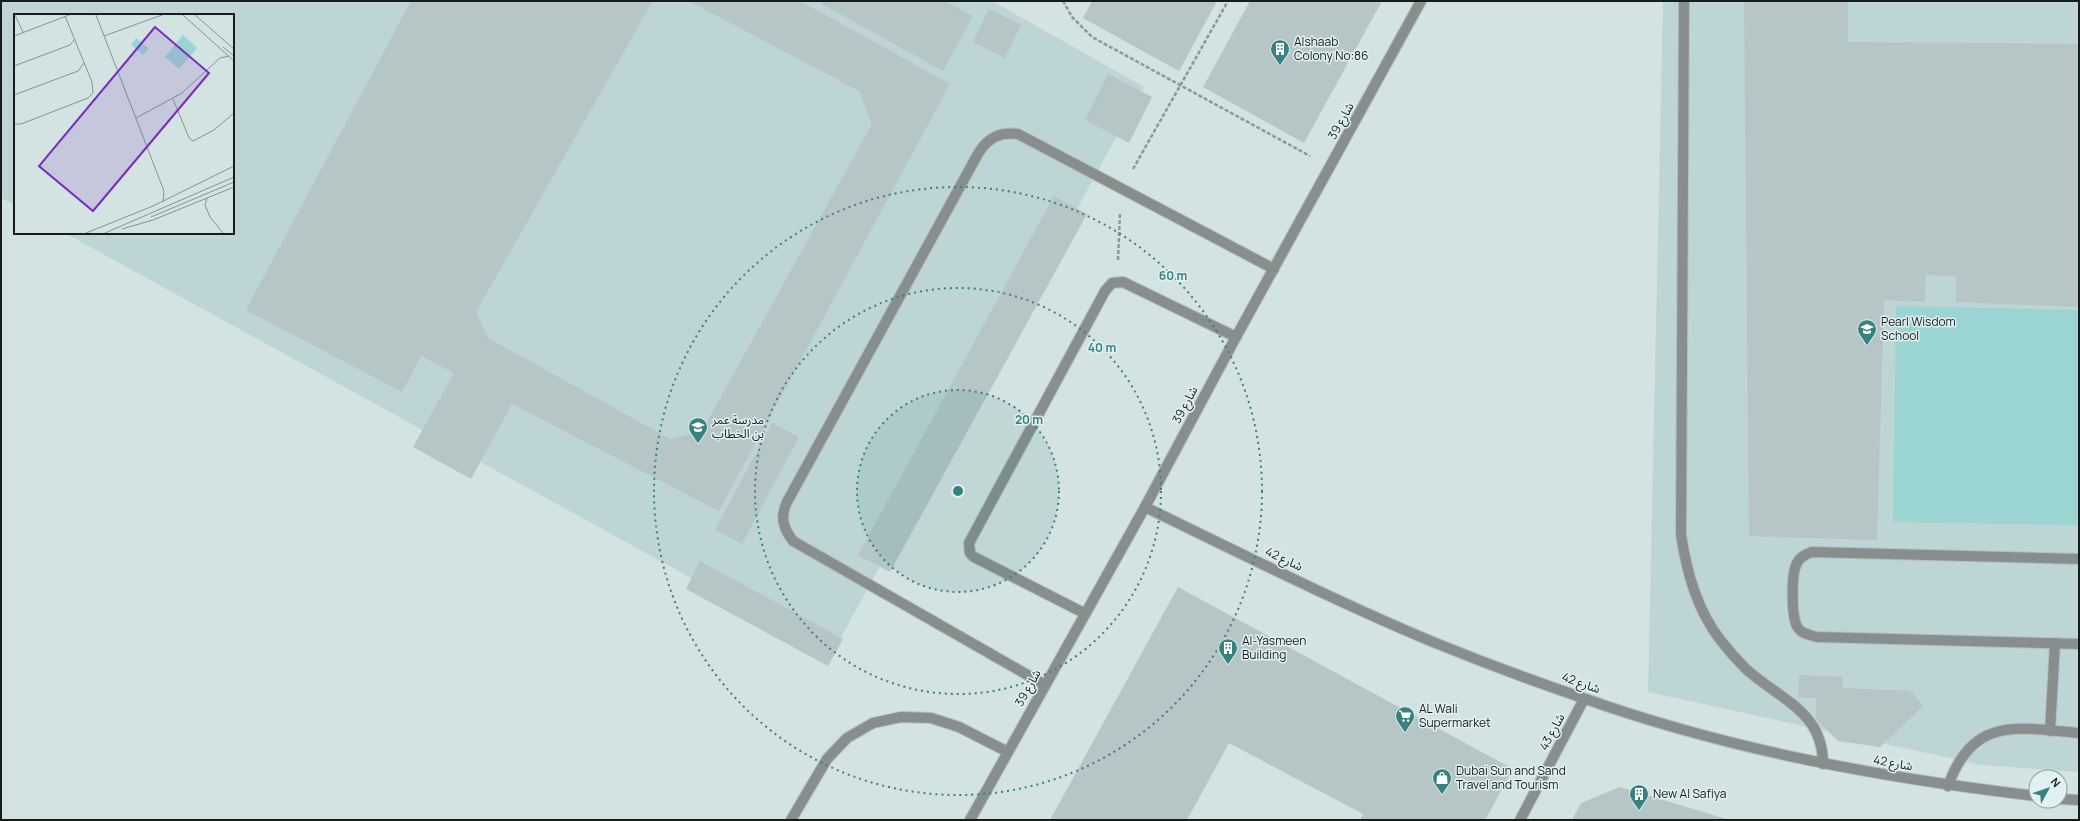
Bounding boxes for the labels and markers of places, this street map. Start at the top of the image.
place label: Alshaab Colony No:86 [1294,33,1369,64]
building icon: Alshaab Colony No:86 [1269,38,1291,66]
place label: Pearl Wisdom School [1881,313,1956,344]
school or university icon: Pearl Wisdom School [1856,318,1878,346]
place label: مدرسة عمر بن الخطاب [711,411,764,442]
school or university icon: مدرسة عمر بن الخطاب [687,416,709,444]
centre of rings [951,484,965,498]
place label: Al-Yasmeen Building [1242,632,1306,663]
building icon: Al-Yasmeen Building [1217,637,1239,665]
place label: AL Wali Supermarket [1419,700,1491,731]
supermarket icon: AL Wali Supermarket [1394,705,1416,733]
place label: Dubai Sun and Sand Travel and Tourism [1456,762,1566,793]
shop icon: Dubai Sun and Sand Travel and Tourism [1431,767,1453,795]
building icon: New Al Safiya [1628,783,1650,811]
place label: New Al Safiya [1653,785,1726,802]

